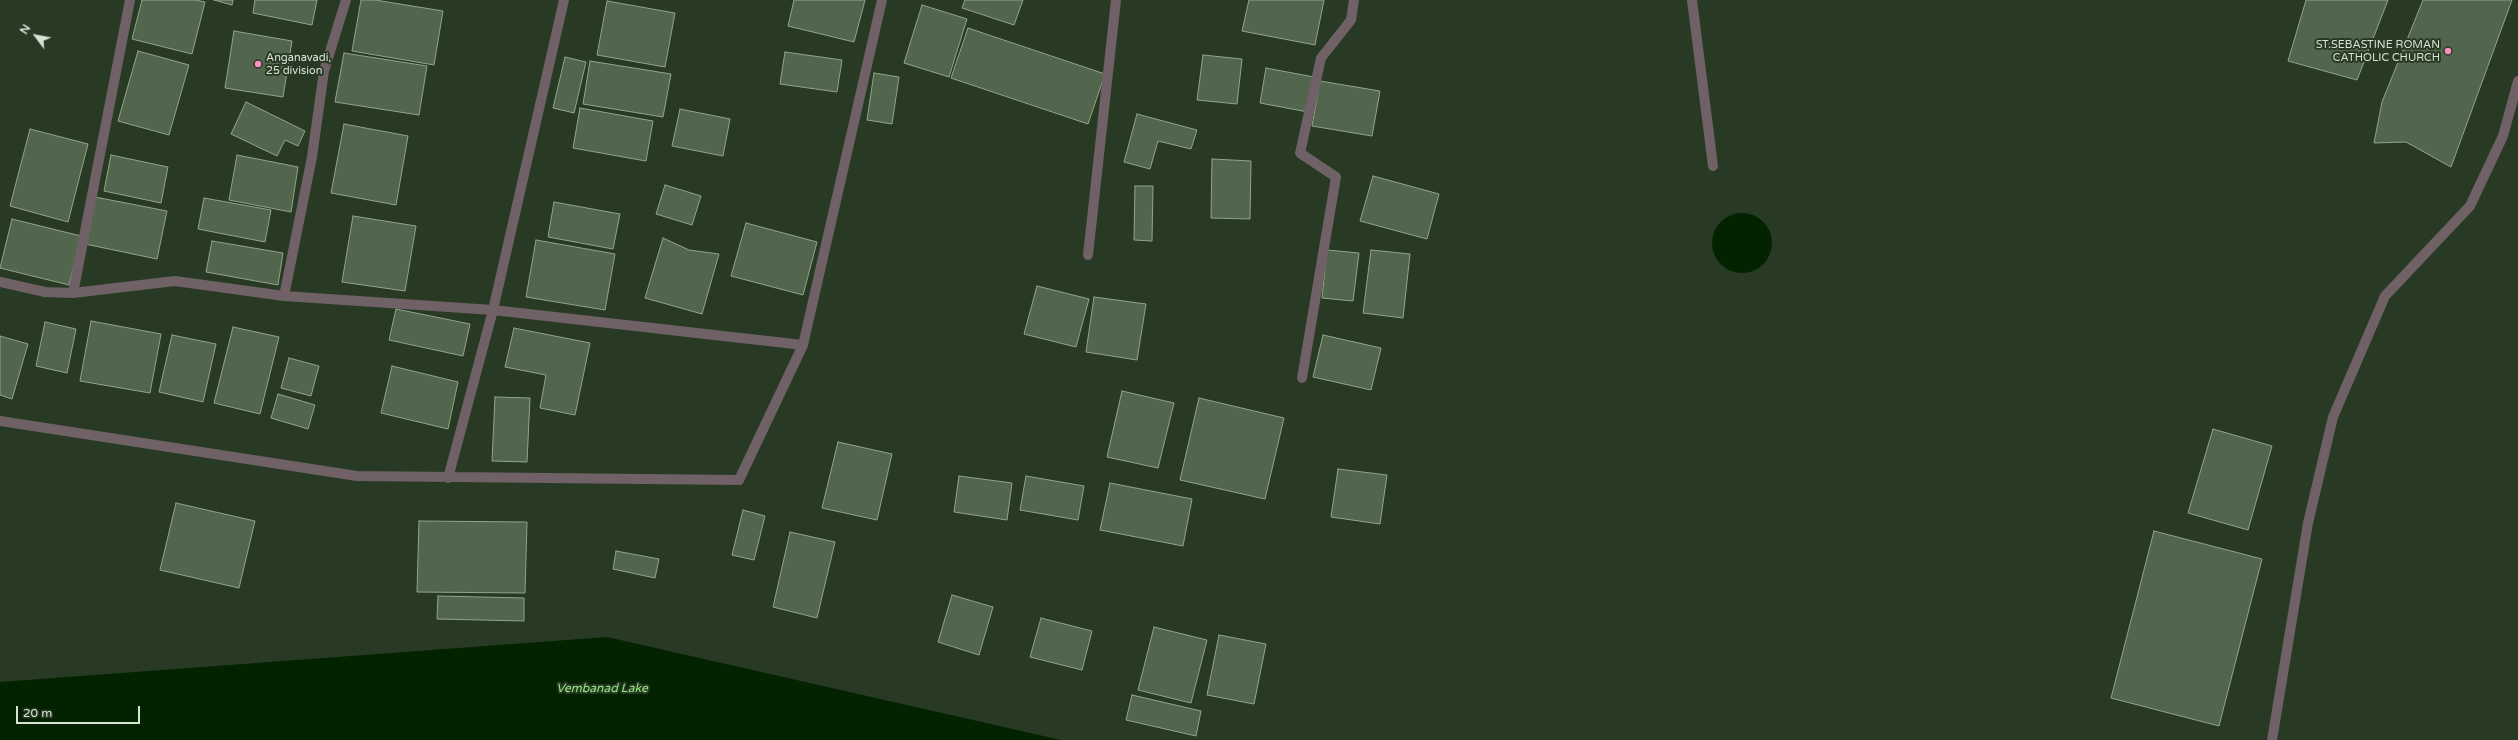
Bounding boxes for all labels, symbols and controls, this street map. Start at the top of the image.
north arrow [16,16,56,56]
text: N [18,22,33,37]
place label: ST.SEBASTINE ROMAN CATHOLIC CHURCH [2316,38,2440,64]
marker: ST.SEBASTINE ROMAN CATHOLIC CHURCH [2443,46,2453,56]
place label: Anganavadi, 25 division [266,51,331,77]
marker: Anganavadi, 25 division [253,59,263,69]
water label: Vembanad Lake [556,682,648,696]
scale bar [18,698,142,724]
text: 20 m [23,706,52,720]

